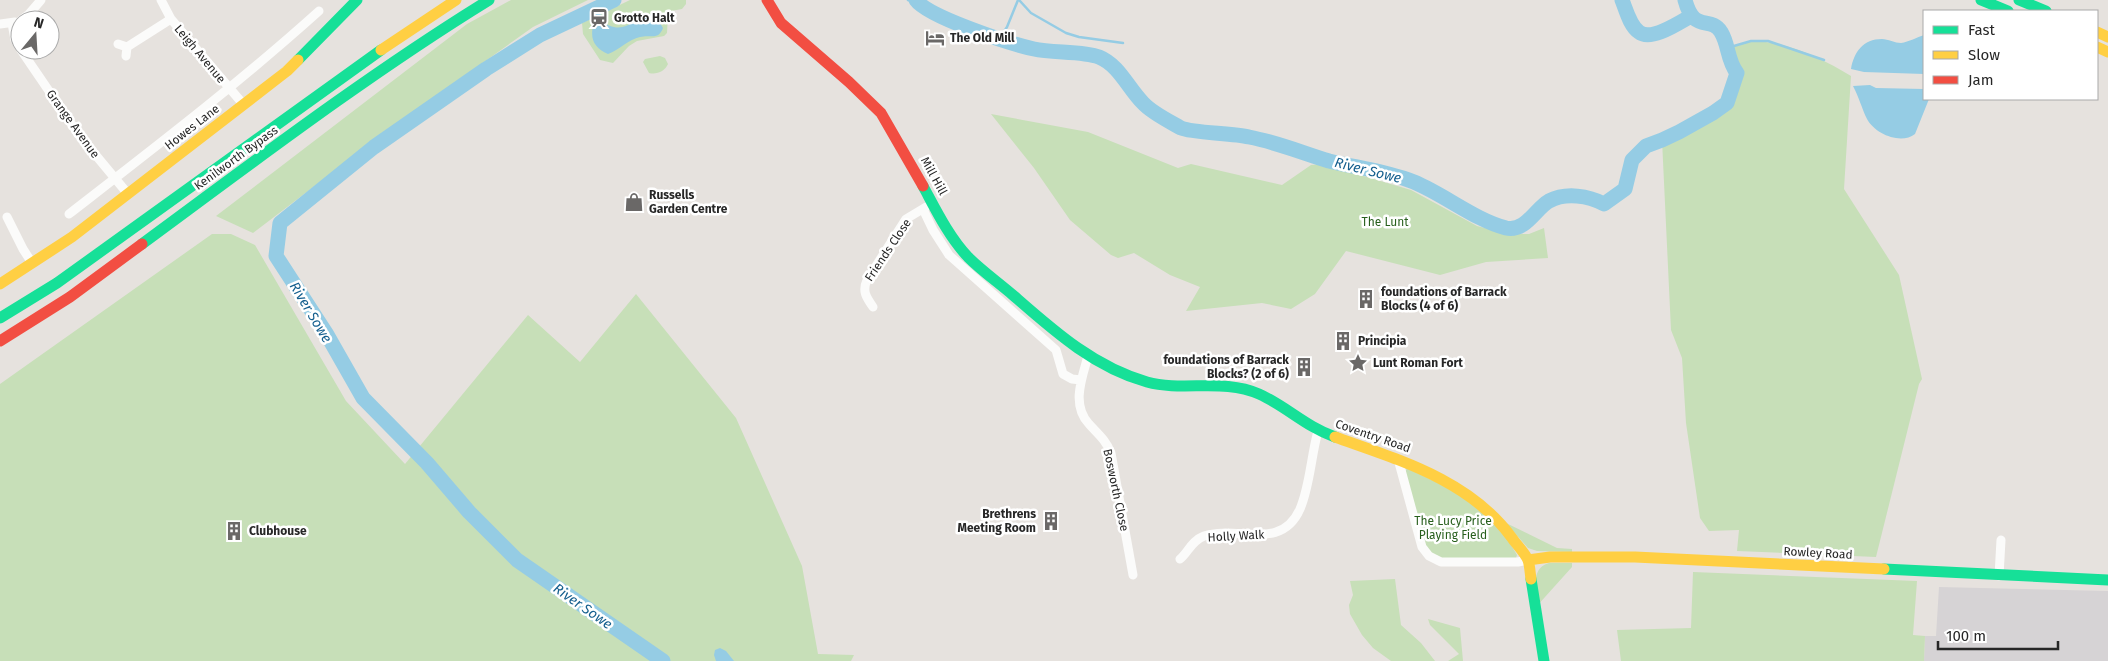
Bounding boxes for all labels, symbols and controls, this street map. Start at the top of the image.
station icon: Grotto Halt [588,7,610,29]
north arrow [10,10,60,60]
legend [1923,10,2098,100]
place label: Grotto Halt [614,11,675,25]
text: N [32,14,46,33]
text: Fast [1968,21,1995,39]
street label: Leigh Avenue [172,22,228,86]
hotel icon: The Old Mill [924,27,946,49]
place label: The Old Mill [950,31,1015,45]
text: Slow [1968,46,2000,64]
text: Jam [1968,71,1994,89]
street label: Grange Avenue [44,87,102,161]
street label: Howes Lane [162,101,222,153]
street label: Kenilworth Bypass [191,123,281,193]
street label: Mill Hill [918,154,950,198]
water label: River Sowe [1333,154,1403,187]
place label: Russells Garden Centre [649,188,728,216]
shop icon: Russells Garden Centre [623,191,645,213]
park label: The Lunt [1361,215,1409,229]
street label: Friends Close [862,216,914,284]
water label: River Sowe [286,279,335,346]
place label: foundations of Barrack Blocks (4 of 6) [1381,285,1507,313]
building icon: foundations of Barrack Blocks (4 of 6) [1355,288,1377,310]
building icon: Principia [1332,330,1354,352]
place label: Principia [1358,334,1407,348]
place icon: Lunt Roman Fort [1347,352,1369,374]
place label: foundations of Barrack Blocks? (2 of 6) [1163,353,1289,381]
building icon: foundations of Barrack Blocks? (2 of 6) [1293,356,1315,378]
place label: Lunt Roman Fort [1373,356,1463,370]
street label: Coventry Road [1334,417,1412,455]
street label: Bosworth Close [1100,448,1132,532]
place label: Brethrens Meeting Room [958,507,1036,535]
building icon: Brethrens Meeting Room [1040,510,1062,532]
park label: The Lucy Price Playing Field [1414,514,1492,542]
building icon: Clubhouse [223,520,245,542]
place label: Clubhouse [249,524,307,538]
street label: Holly Walk [1207,527,1266,544]
street label: Rowley Road [1783,544,1853,562]
water label: River Sowe [550,580,615,633]
scale bar [1938,618,2058,650]
text: 100 m [1946,627,1986,645]

